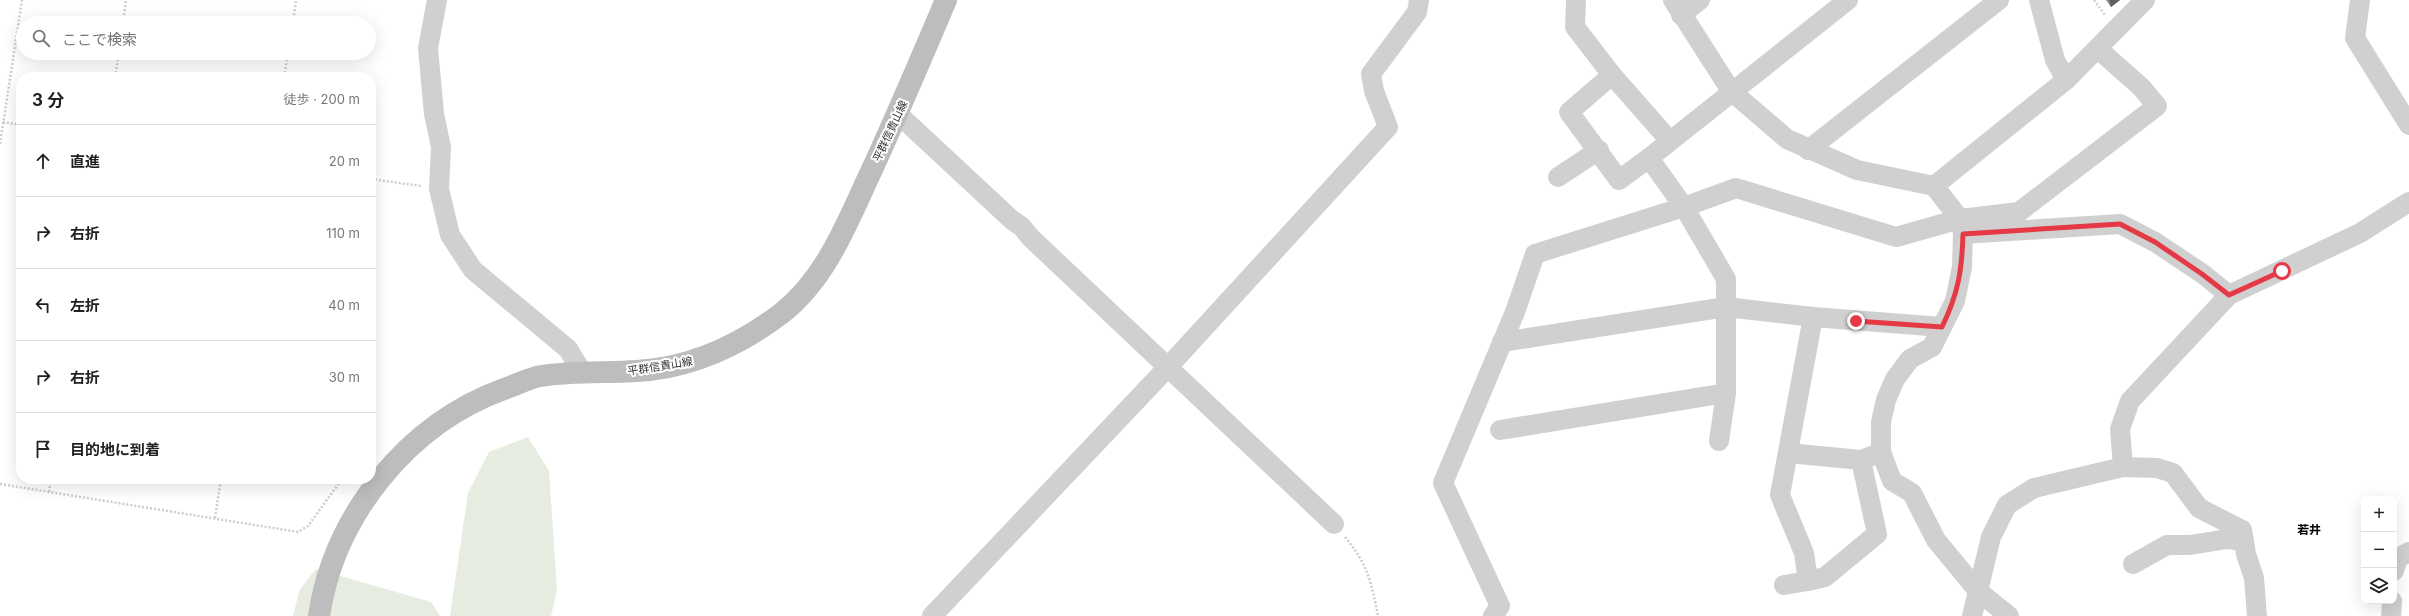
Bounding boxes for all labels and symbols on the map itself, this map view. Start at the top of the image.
street label: 平群信貴山線 [870,98,910,164]
route start [2273,262,2291,280]
route end [1847,312,1865,330]
street label: 平群信貴山線 [626,354,694,378]
district label: 若井 [2297,522,2321,537]

